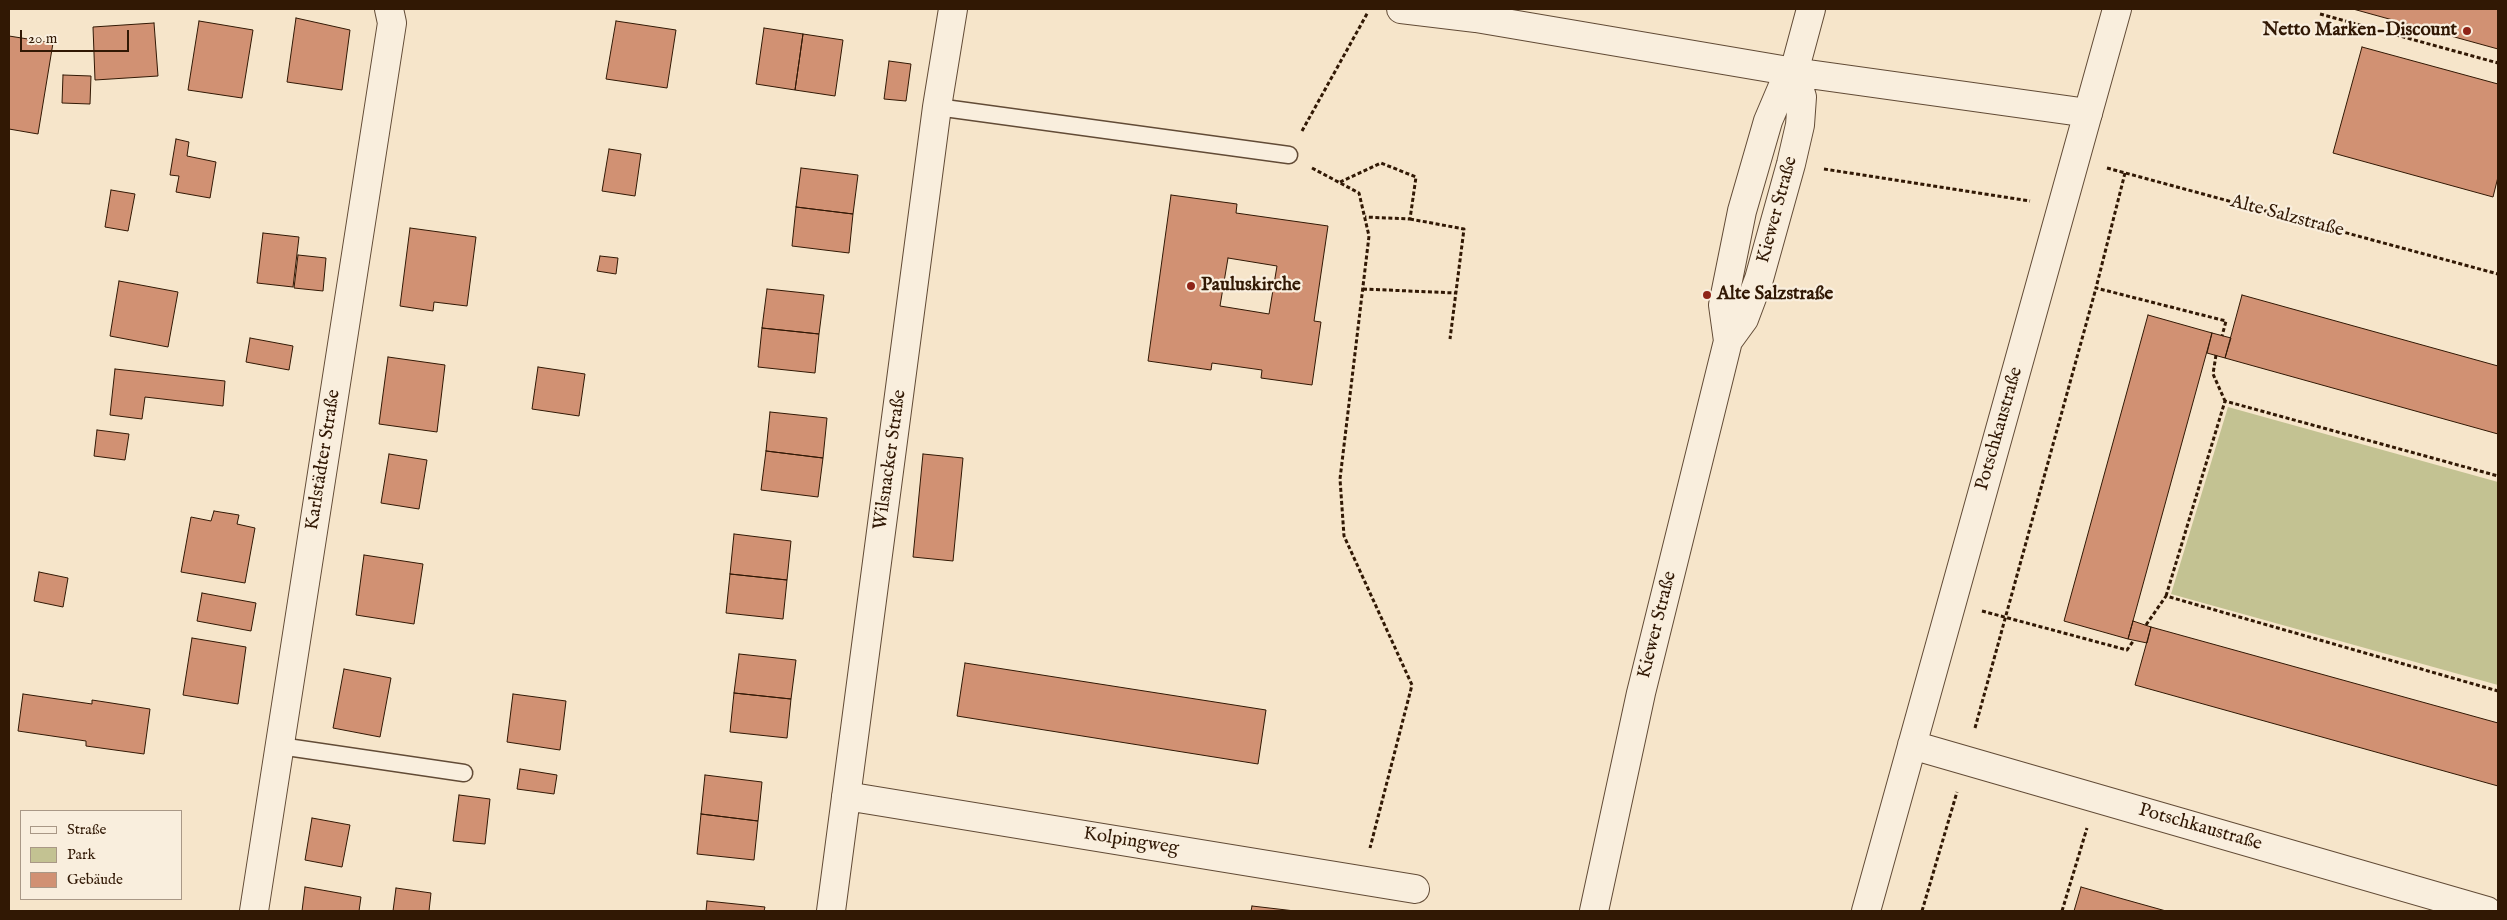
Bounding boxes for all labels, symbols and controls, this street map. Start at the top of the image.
scale bar [22,20,131,52]
place label: Netto Marken-Discount [2263,20,2457,42]
marker: Netto Marken-Discount [2461,25,2473,37]
text: 20 m [28,29,57,48]
street label: Kiewer Straße [1753,154,1803,266]
street label: Alte Salzstraße [2228,191,2346,243]
place label: Pauluskirche [1201,275,1301,297]
marker: Pauluskirche [1185,280,1197,292]
place label: Alte Salzstraße [1717,284,1833,306]
marker: Alte Salzstraße [1701,289,1713,301]
street label: Potschkaustraße [1971,365,2029,493]
street label: Karlstädter Straße [302,388,346,532]
street label: Wilsnacker Straße [870,388,912,532]
street label: Kiewer Straße [1634,569,1682,681]
street label: Potschkaustraße [2136,799,2264,857]
legend [20,810,182,900]
text: Straße [67,820,106,839]
street label: Kolpingweg [1082,823,1180,861]
text: Park [67,845,96,864]
text: Gebäude [67,870,123,889]

